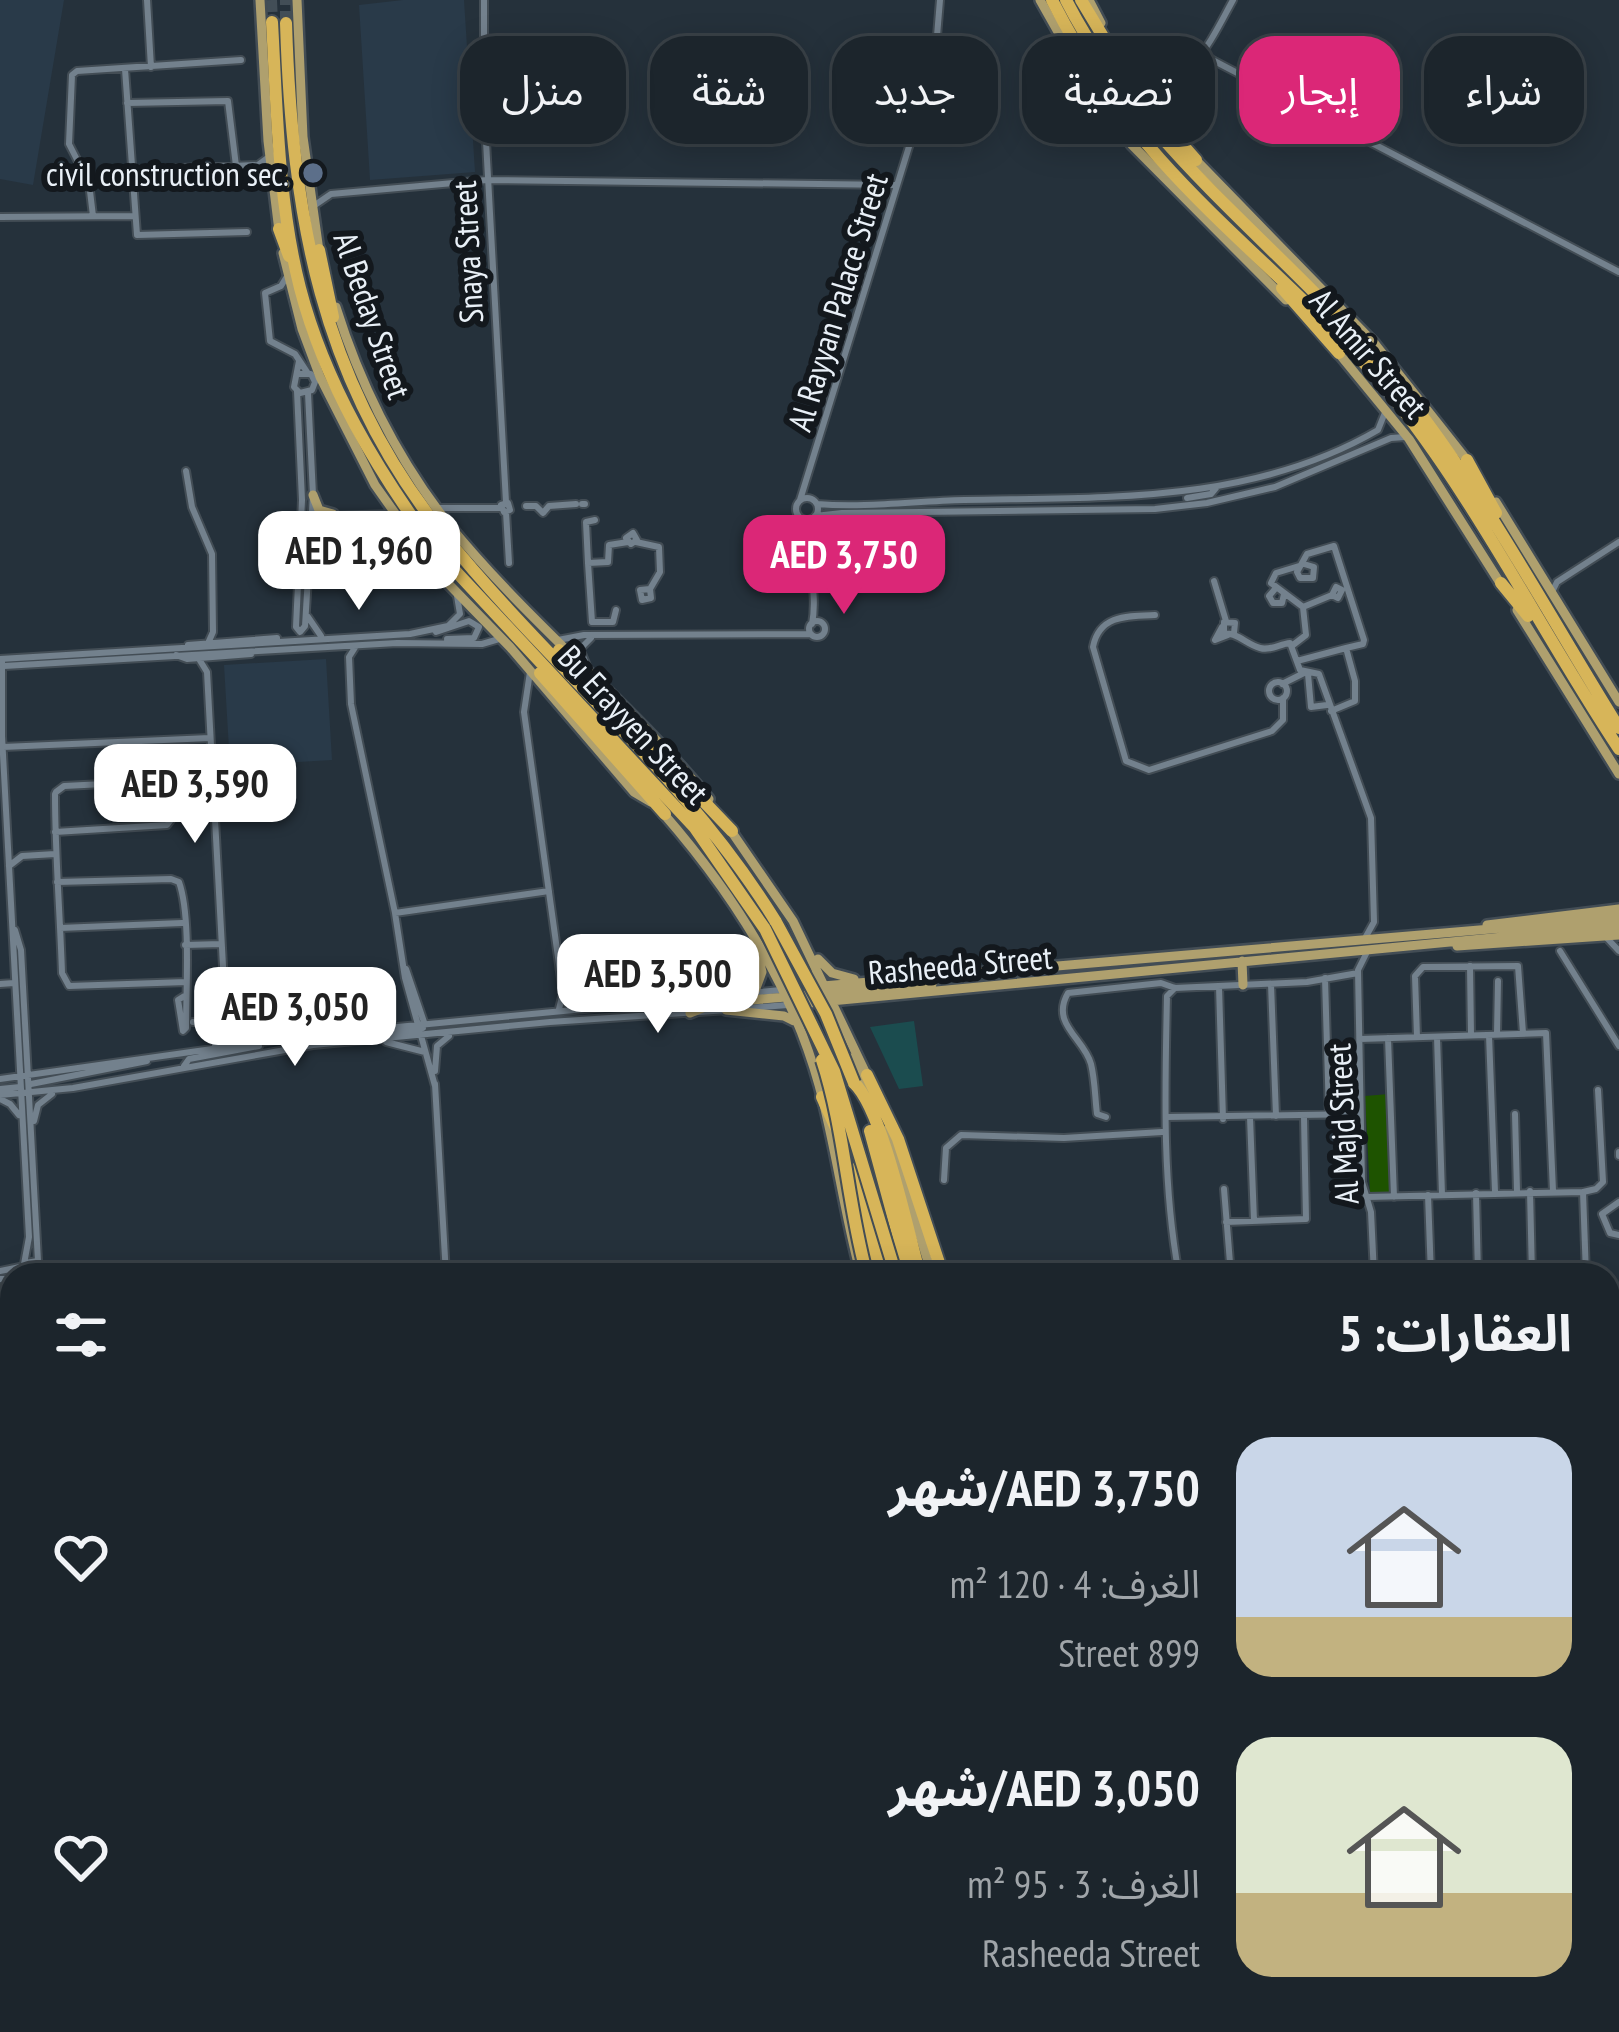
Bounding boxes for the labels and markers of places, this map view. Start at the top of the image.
place label: civil construction sec. [46,152,289,195]
marker: civil construction sec. [300,160,326,186]
pin: AED 1,960 [222,511,496,613]
pin: AED 3,750 [707,515,981,617]
pin: AED 3,590 [58,744,332,846]
pin: AED 3,500 [521,934,795,1036]
pin: AED 3,050 [158,967,432,1069]

